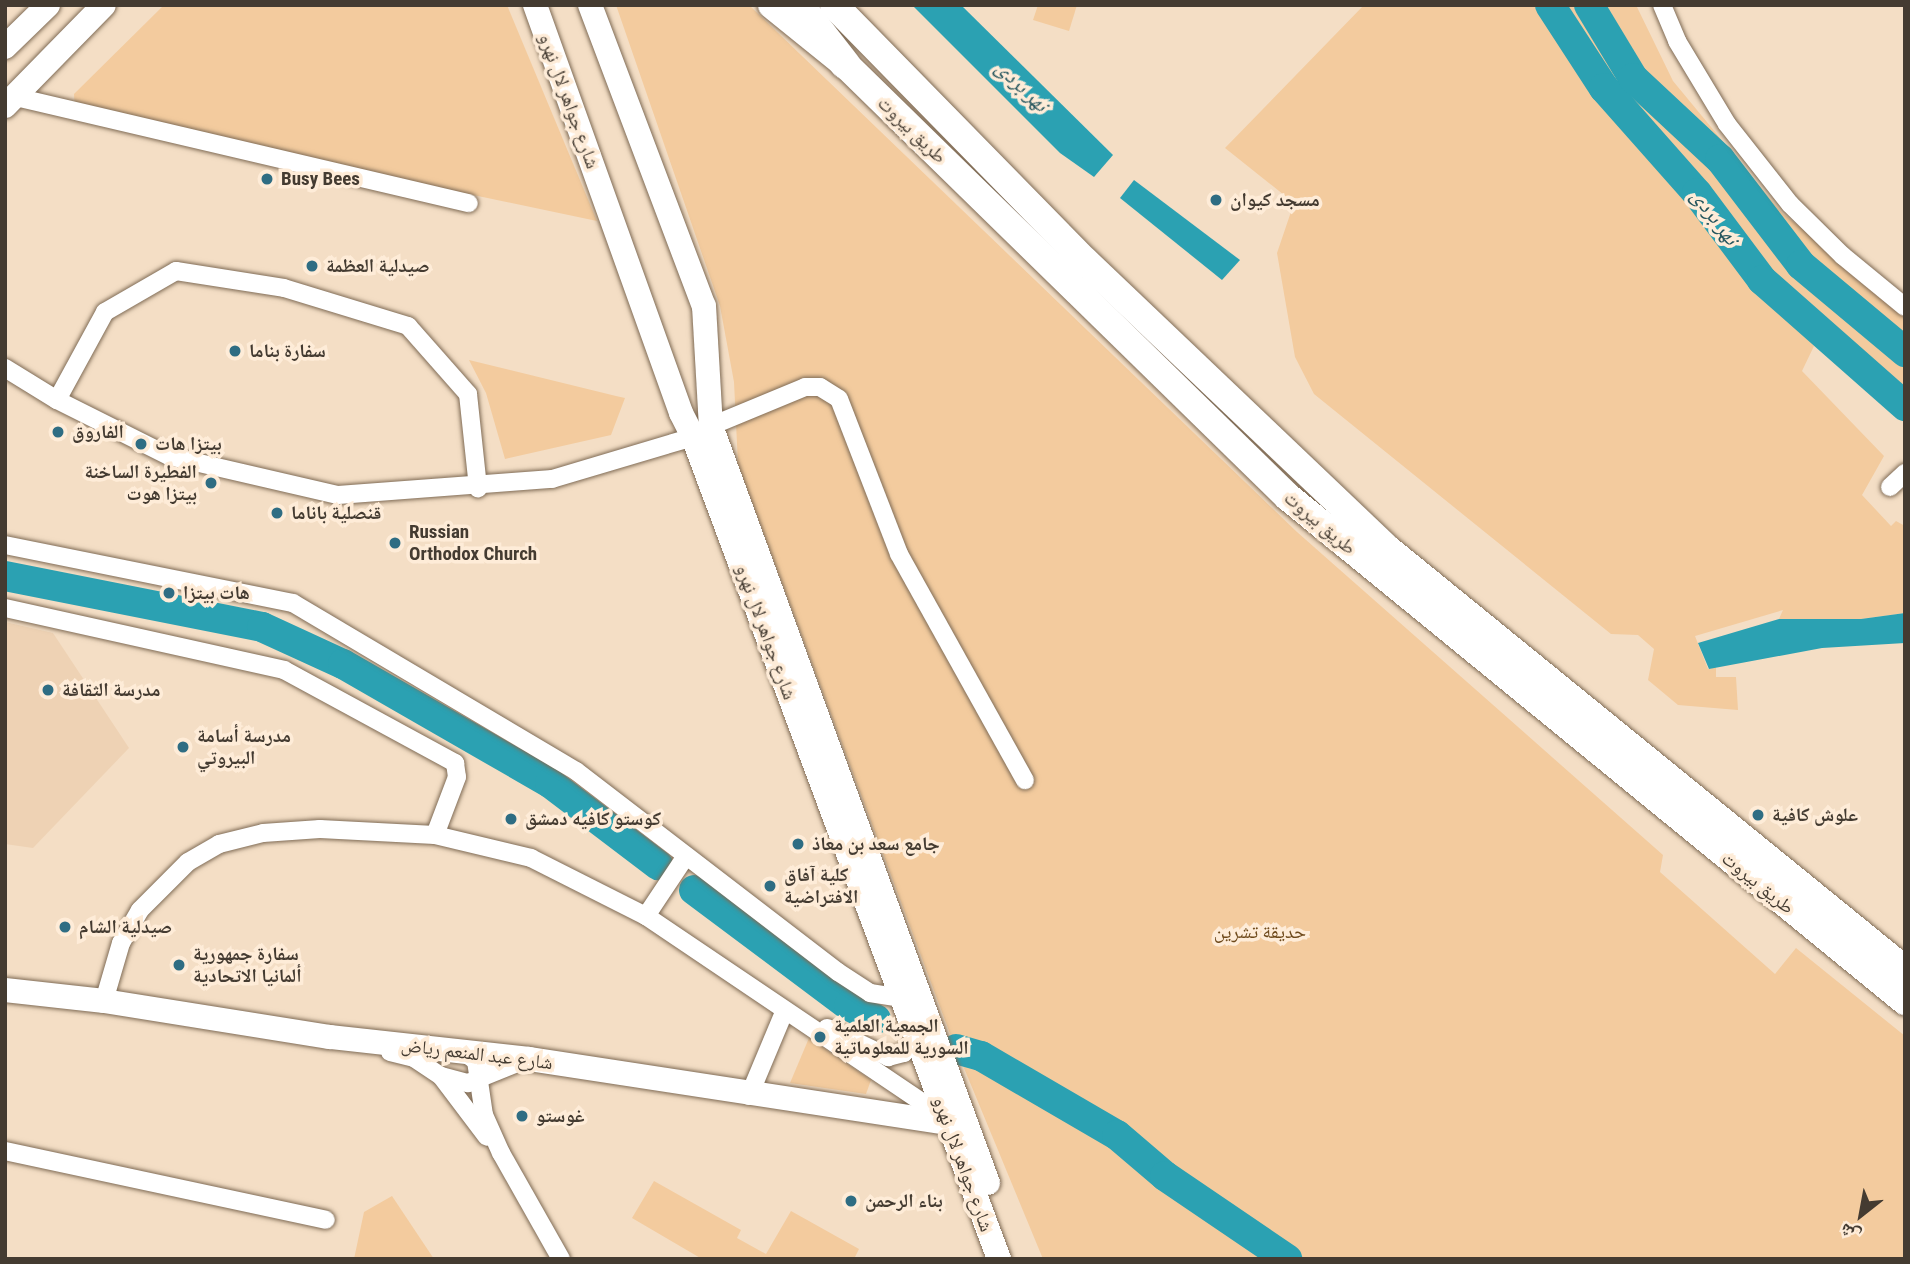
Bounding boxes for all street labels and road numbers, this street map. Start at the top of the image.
street label: شارع جواهر لال نهرو [534,30,604,172]
street label: طريق بيروت [873,92,951,168]
street label: طريق بيروت [1280,486,1360,560]
street label: شارع جواهر لال نهرو [731,561,801,703]
street label: طريق بيروت [1717,847,1799,919]
street label: شارع عبد المنعم رياض [400,1033,554,1075]
street label: شارع جواهر لال نهرو [928,1093,998,1235]

